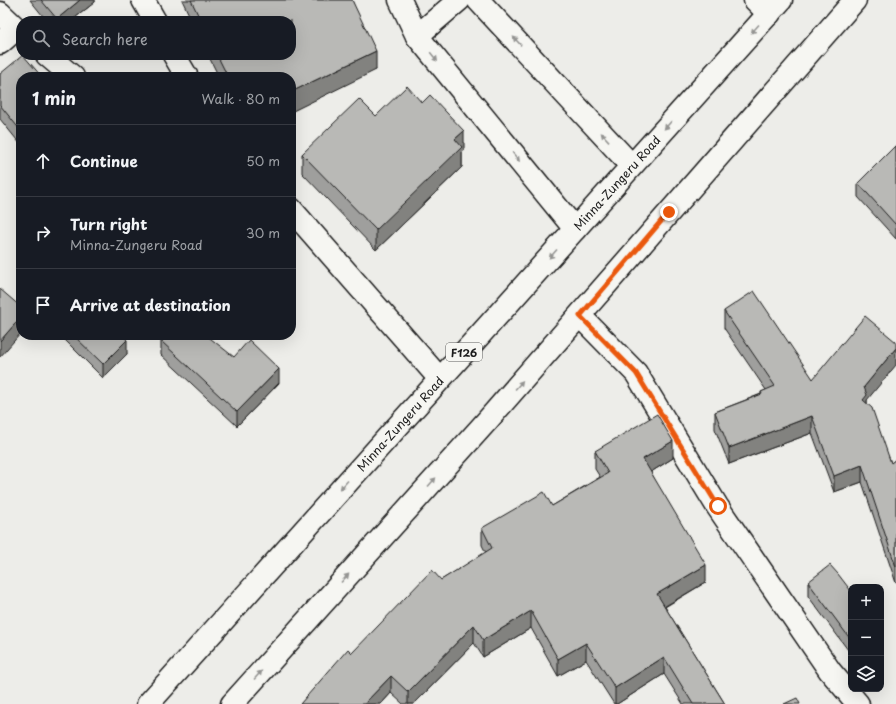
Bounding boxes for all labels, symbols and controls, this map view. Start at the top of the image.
search box [16,16,296,60]
one-way arrow [750,24,760,34]
icon: search [30,27,52,49]
text: Search here [62,27,148,50]
one-way arrow [512,36,521,46]
one-way arrow [429,52,438,62]
text: 1 min [32,85,76,111]
text: Walk · 80 m [202,89,280,108]
one-way arrow [663,120,672,131]
street label: Minna-Zungeru Road [569,131,664,234]
one-way arrow [600,132,610,142]
text: Continue [70,149,138,172]
icon: ahead [32,150,54,172]
text: 50 m [246,151,280,170]
one-way arrow [512,152,521,163]
route end [660,203,678,221]
text: Turn right [70,212,147,235]
icon: right [32,222,54,244]
text: 30 m [246,223,280,242]
text: Minna-Zungeru Road [70,235,203,254]
one-way arrow [549,249,558,258]
text: Arrive at destination [70,293,231,316]
icon: arrive [32,294,54,316]
road number: F126 [446,343,482,361]
street label: Minna-Zungeru Road [352,372,448,475]
one-way arrow [514,380,524,390]
one-way arrow [428,477,437,487]
one-way arrow [339,480,349,490]
route start [709,497,727,515]
one-way arrow [341,573,350,584]
map controls [848,584,884,692]
button: + [848,584,884,620]
button: − [848,620,884,656]
button: layers [848,656,884,692]
one-way arrow [253,670,263,680]

